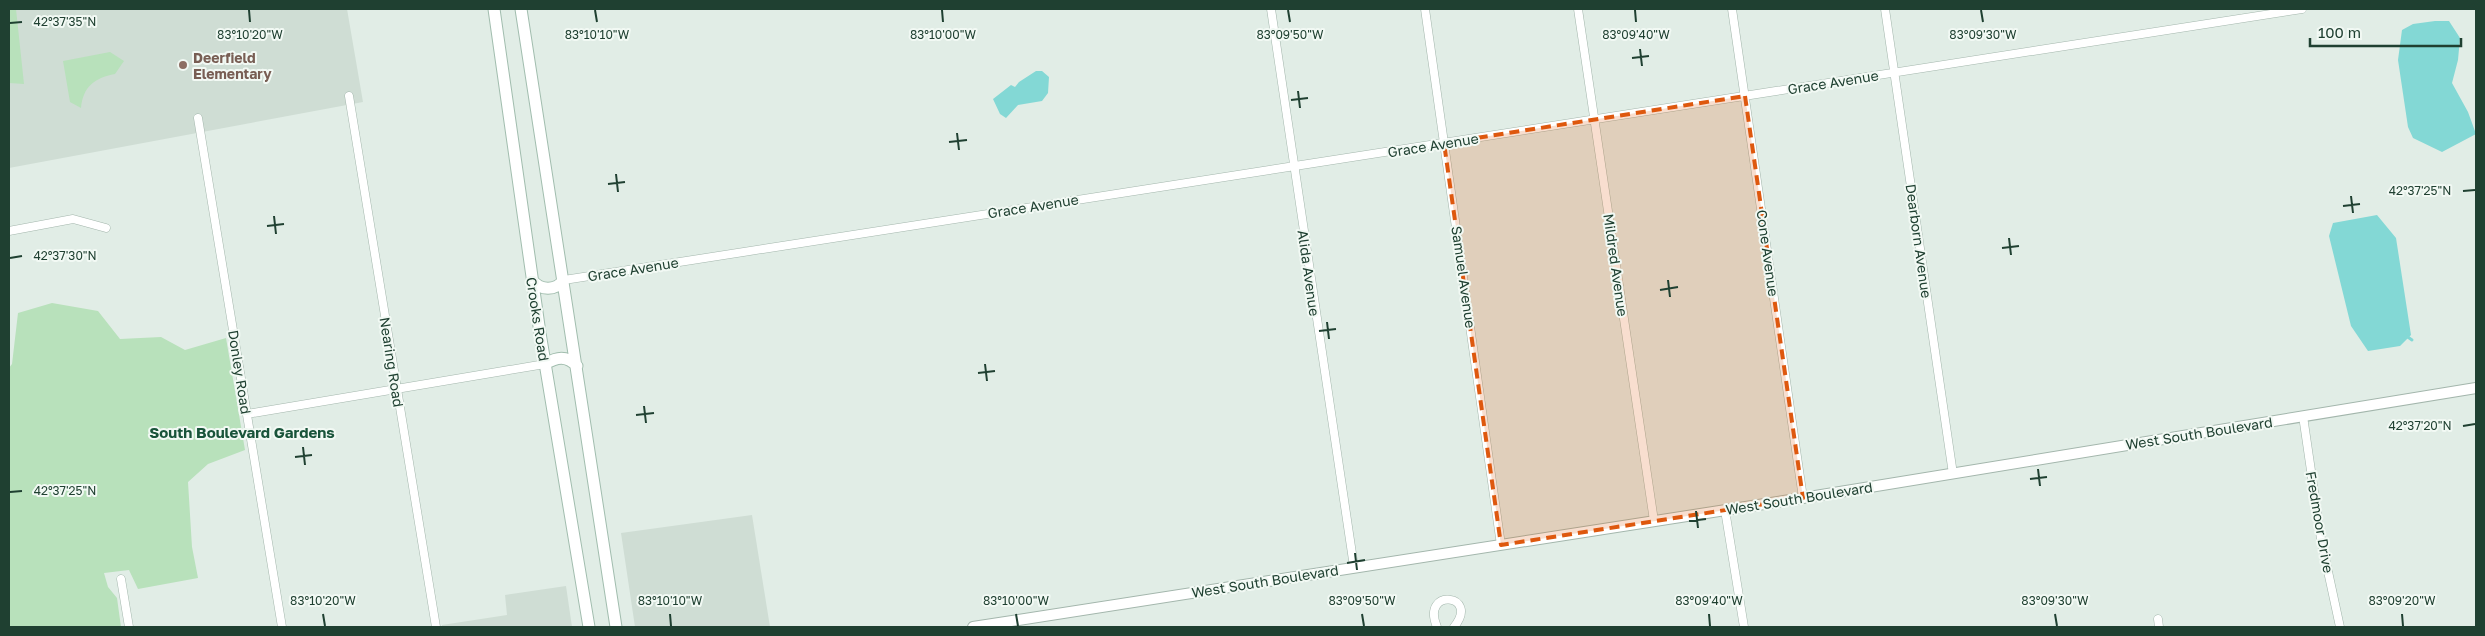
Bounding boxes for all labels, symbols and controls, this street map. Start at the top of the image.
text: 42°37'35"N [34,14,96,29]
scale bar [2310,15,2461,47]
text: 100 m [2318,23,2361,41]
text: 83°10'20"W [217,27,283,42]
text: 83°10'10"W [565,27,630,42]
text: 83°10'00"W [910,27,977,42]
text: 83°09'50"W [1256,27,1324,42]
text: 83°09'40"W [1602,27,1670,42]
text: 83°09'30"W [1949,27,2017,42]
place label: Deerfield Elementary [193,49,272,82]
marker: Deerfield Elementary [177,59,189,71]
street label: Grace Avenue [1786,66,1880,98]
street label: Grace Avenue [1386,129,1480,161]
street label: Dearborn Avenue [1903,183,1935,299]
text: 42°37'25"N [2389,183,2451,198]
street label: Grace Avenue [986,190,1080,222]
street label: Cone Avenue [1753,208,1783,298]
street label: Mildred Avenue [1600,212,1632,318]
street label: Samuel Avenue [1448,225,1480,329]
street label: Alida Avenue [1295,229,1323,317]
text: 42°37'30"N [33,248,97,263]
street label: Grace Avenue [586,253,680,285]
street label: Crooks Road [523,276,553,362]
street label: Nearing Road [376,316,408,408]
street label: Donley Road [225,329,255,415]
street label: West South Boulevard [2124,413,2274,453]
text: 42°37'20"N [2388,418,2452,433]
district label: South Boulevard Gardens [149,423,335,441]
street label: Fredmoor Drive [2303,470,2337,574]
street label: West South Boulevard [1724,478,1874,518]
text: 42°37'25"N [34,483,96,498]
street label: West South Boulevard [1190,561,1340,601]
text: 83°10'20"W [290,593,356,608]
text: 83°10'10"W [638,593,703,608]
text: 83°10'00"W [983,593,1050,608]
text: 83°09'50"W [1328,593,1396,608]
text: 83°09'40"W [1675,593,1743,608]
text: 83°09'30"W [2021,593,2089,608]
text: 83°09'20"W [2368,593,2436,608]

